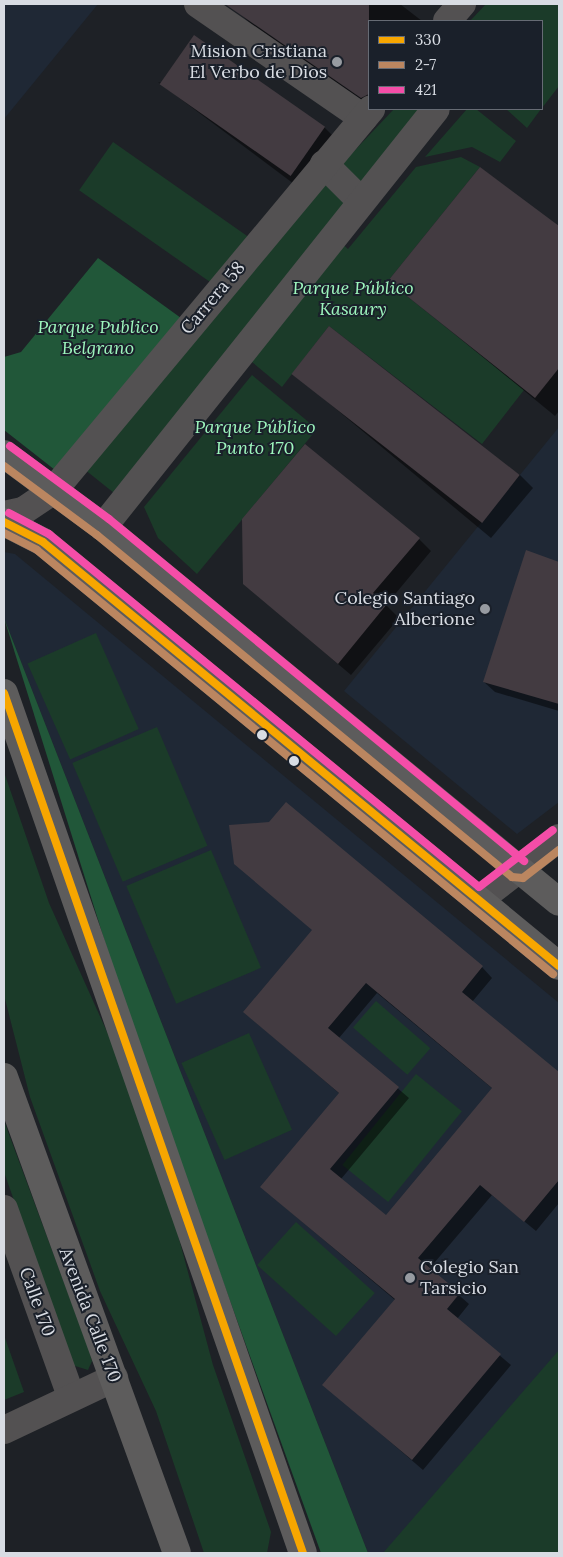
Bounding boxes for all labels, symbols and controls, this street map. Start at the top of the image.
legend [368,20,543,110]
text: 330 [415,30,441,49]
place label: Mision Cristiana El Verbo de Dios [189,41,327,84]
text: 2-7 [415,55,436,74]
marker: Mision Cristiana El Verbo de Dios [331,56,343,68]
text: 421 [415,80,437,99]
street label: Carrera 58 [176,257,250,339]
park label: Parque Público Kasaury [292,278,414,320]
park label: Parque Publico Belgrano [37,317,159,359]
park label: Parque Público Punto 170 [194,417,316,459]
place label: Colegio Santiago Alberione [335,588,475,630]
marker: Colegio Santiago Alberione [479,603,491,615]
unlabelled marker [257,730,267,740]
unlabelled marker [289,756,299,766]
street label: Avenida Calle 170 [54,1245,126,1385]
place label: Colegio San Tarsicio [420,1257,519,1300]
street label: Calle 170 [15,1264,59,1340]
marker: Colegio San Tarsicio [404,1272,416,1284]

